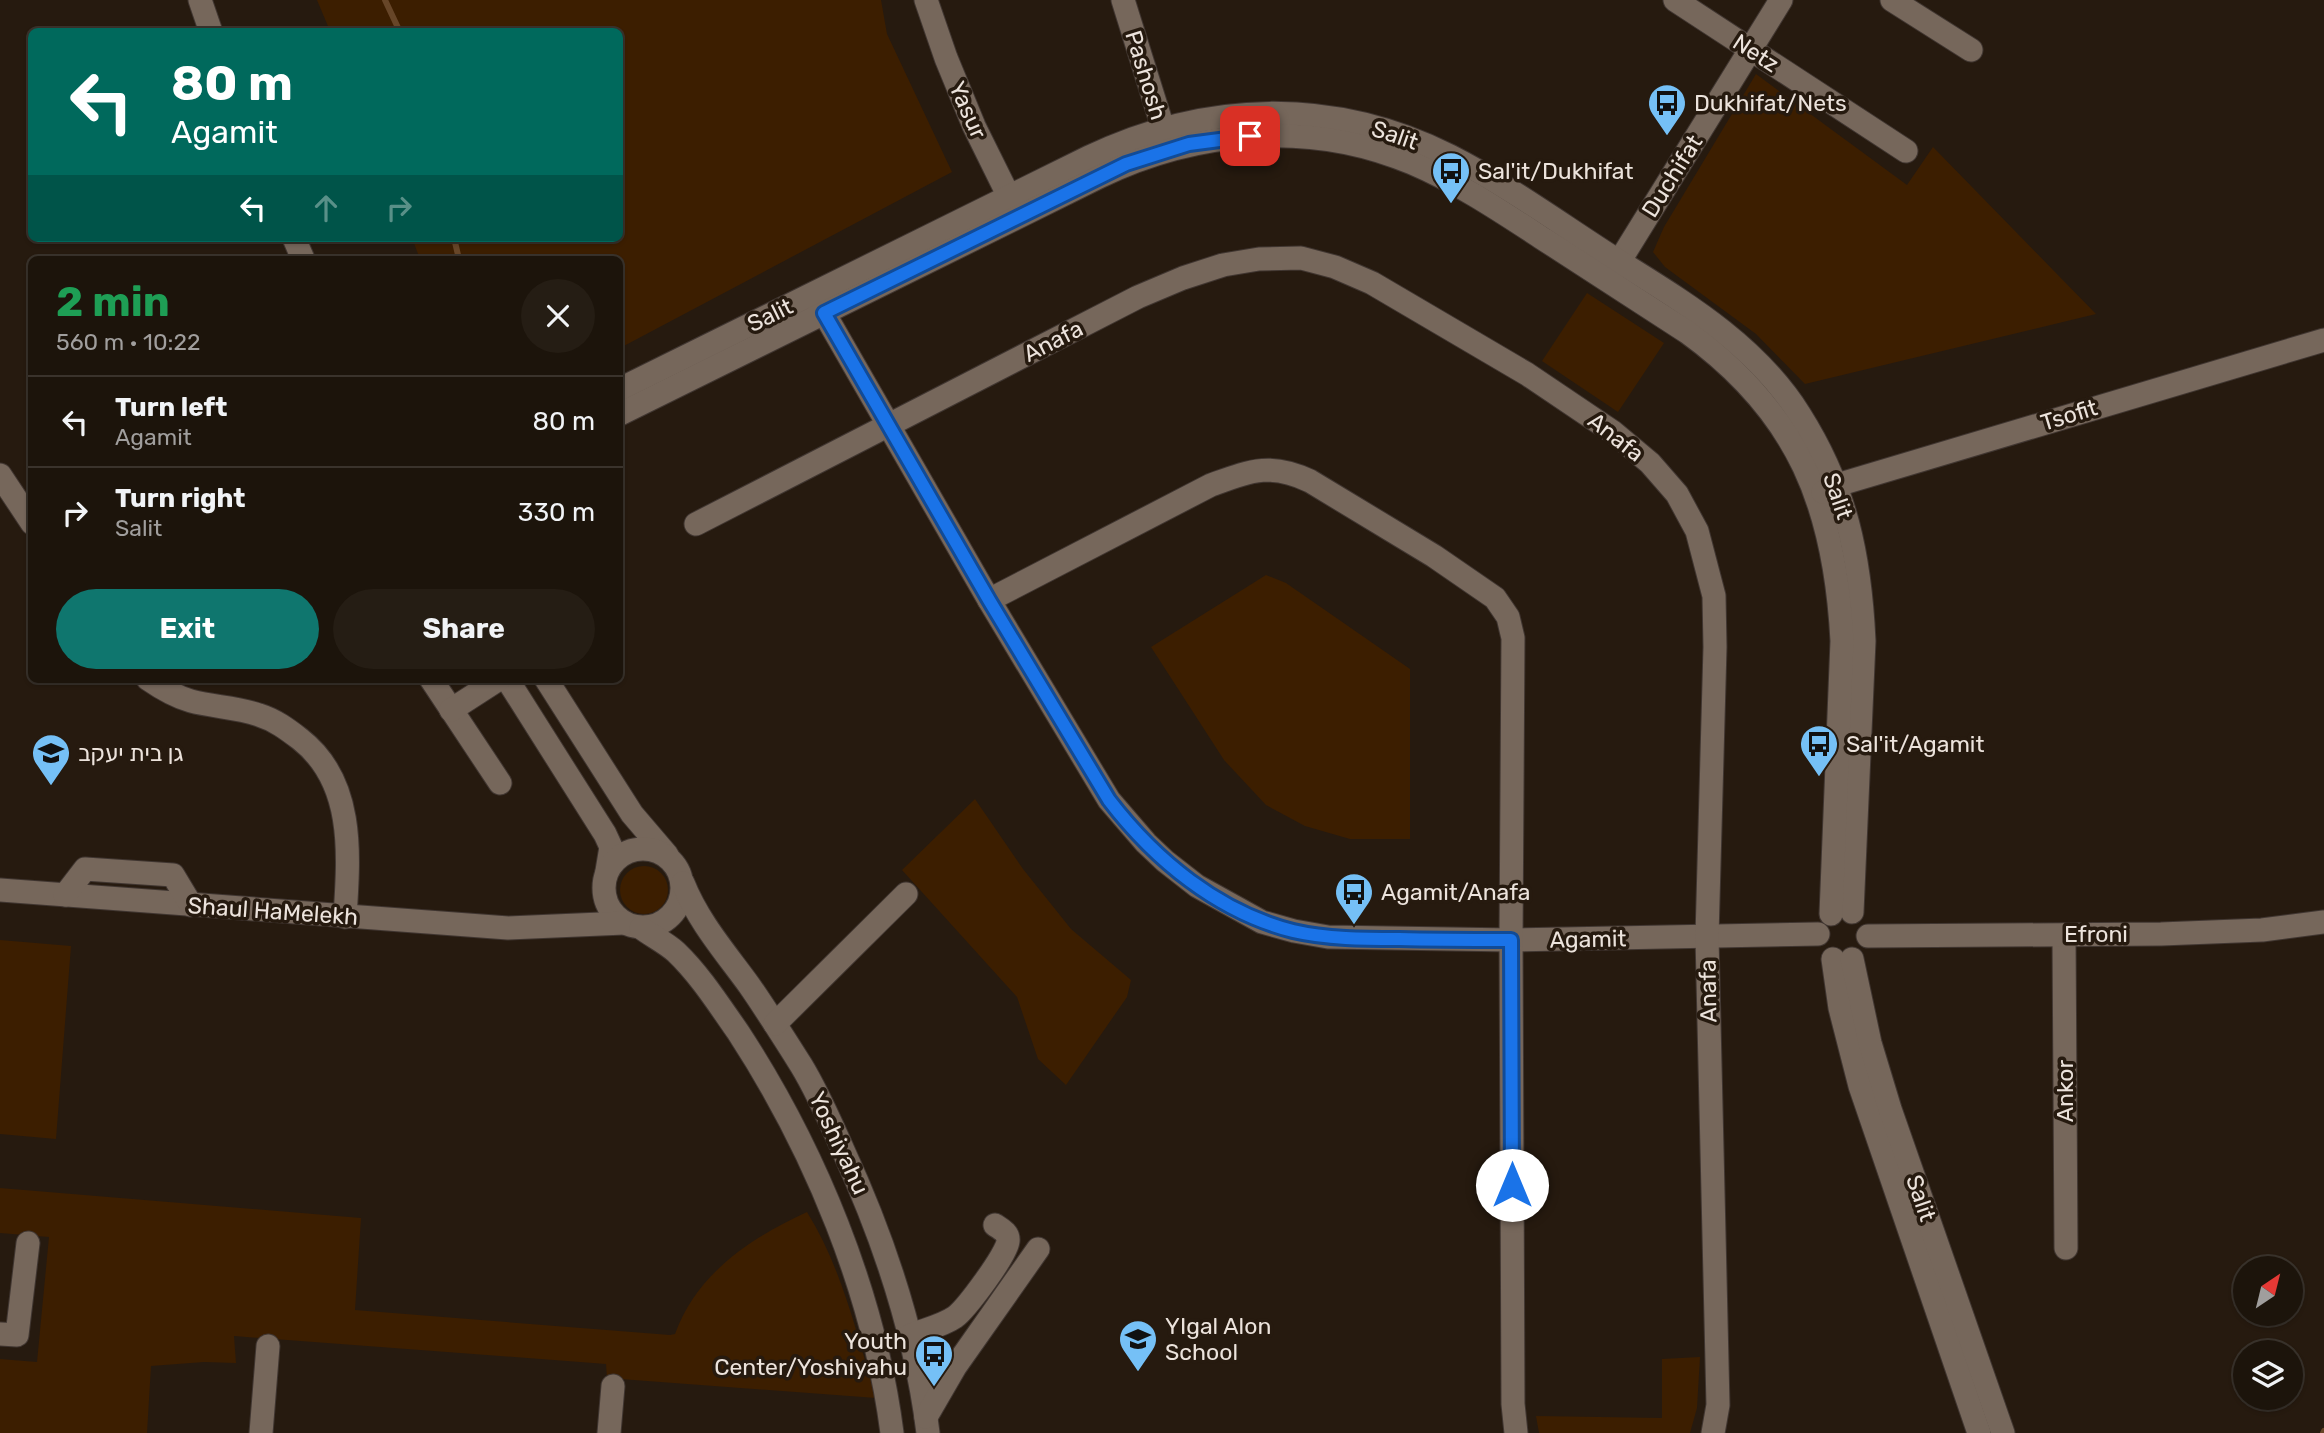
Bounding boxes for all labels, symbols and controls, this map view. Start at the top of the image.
street label: Pashosh [1119,27,1173,123]
street label: Netz [1728,28,1784,78]
text: 80 m [171,54,293,112]
icon: left [56,56,147,147]
street label: Yasur [943,77,993,143]
bus stop icon: Dukhifat/Nets [1646,82,1688,137]
place label: Dukhifat/Nets [1694,89,1847,117]
pin [1220,106,1280,166]
text: Agamit [171,113,278,151]
street label: Salit [1368,114,1422,156]
icon: arrive [1231,117,1269,155]
street label: Duchifat [1636,129,1708,223]
bus stop icon: Sal'it/Dukhifat [1430,150,1472,205]
place label: Sal'it/Dukhifat [1478,157,1633,185]
icon: left [234,189,272,227]
icon: ahead [307,189,345,227]
icon: right [380,189,418,227]
text: 2 min [56,277,170,327]
button: close [521,279,595,353]
street label: Salit [743,292,797,338]
street label: Anafa [1018,314,1088,368]
text: 560 m · 10:22 [56,328,200,356]
text: Turn left [115,392,227,423]
street label: Tsofit [2037,393,2101,437]
icon: left [56,403,94,441]
text: 80 m [532,406,595,437]
street label: Anafa [1582,406,1650,468]
text: Agamit [115,423,192,451]
street label: Salit [1817,469,1859,523]
text: Turn right [115,483,245,514]
icon: right [56,494,94,532]
text: 330 m [518,497,595,528]
text: Salit [115,514,162,542]
button: Exit [56,589,319,669]
button: Share [333,589,595,669]
bus stop icon: Sal'it/Agamit [1798,723,1840,778]
place label: Sal'it/Agamit [1846,730,1984,758]
school or university icon: גן בית יעקב [30,732,72,787]
place label: גן בית יעקב [78,739,184,767]
bus stop icon: Agamit/Anafa [1333,871,1375,926]
place label: Agamit/Anafa [1381,878,1531,906]
street label: Shaul HaMelekh [187,891,359,931]
street label: Efroni [2064,920,2128,948]
street label: Agamit [1549,924,1627,954]
street label: Anafa [1693,959,1723,1023]
street label: Ankor [2051,1059,2079,1122]
street label: Yoshiyahu [803,1087,875,1199]
position arrow [1475,1148,1549,1222]
street label: Salit [1900,1171,1942,1225]
north arrow [2233,1256,2303,1326]
map controls [2233,1256,2303,1410]
place label: YIgal Alon School [1165,1312,1271,1366]
school or university icon: YIgal Alon School [1117,1318,1159,1373]
place label: Youth Center/Yoshiyahu [714,1327,907,1381]
bus stop icon: Youth Center/Yoshiyahu [913,1333,955,1388]
button: layers [2233,1340,2303,1410]

